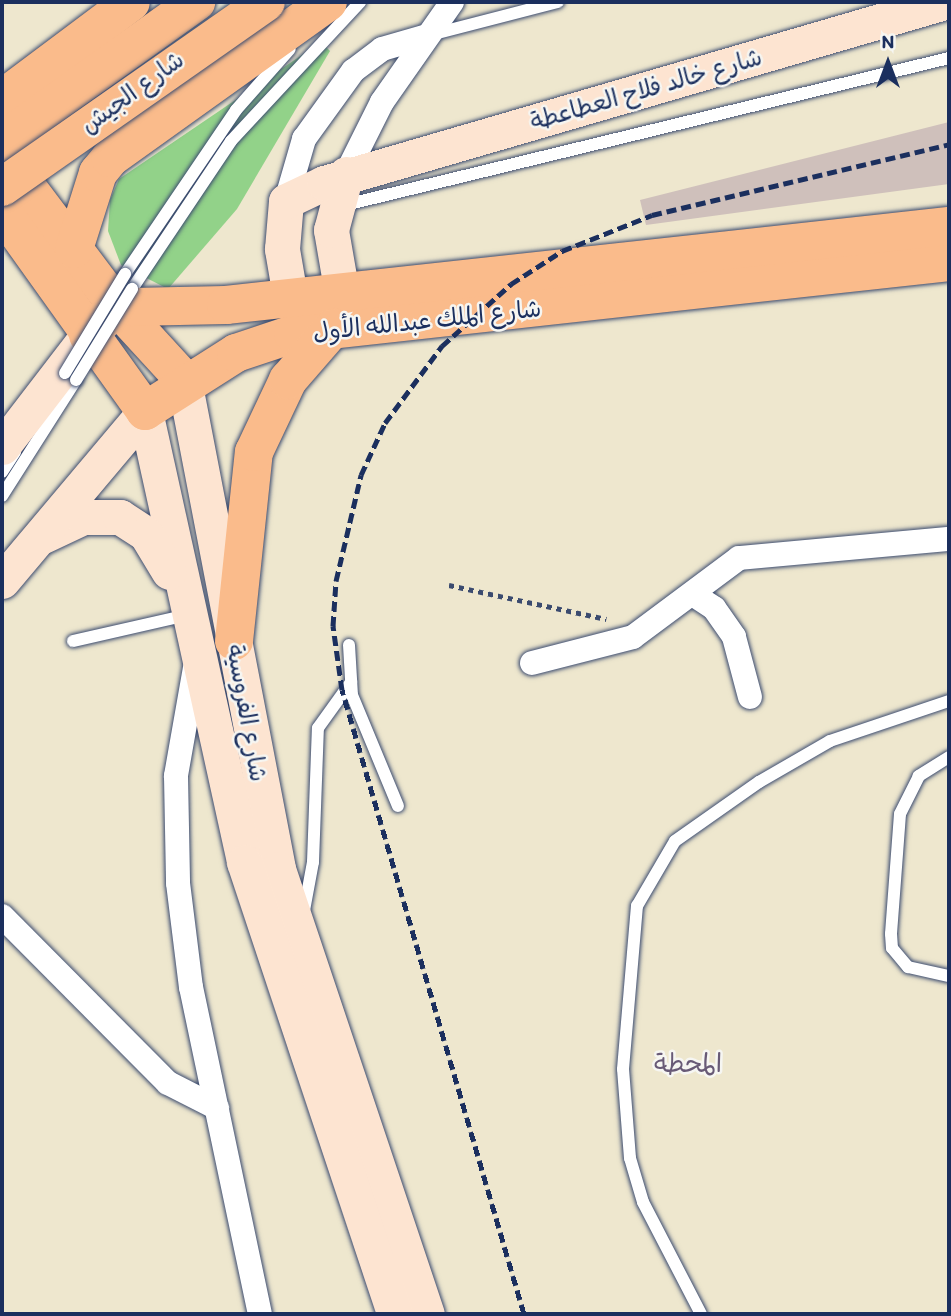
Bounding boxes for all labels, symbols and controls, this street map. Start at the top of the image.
north arrow [853,28,923,98]
text: N [882,30,894,53]
street label: شارع خالد فلاح العطاعطة [527,42,765,136]
street label: شارع الجيش [75,45,189,139]
street label: شارع الملك عبدالله الأول [311,294,543,346]
street label: شارع الفروسية [221,642,273,784]
district label: المحطة [654,1048,722,1080]

